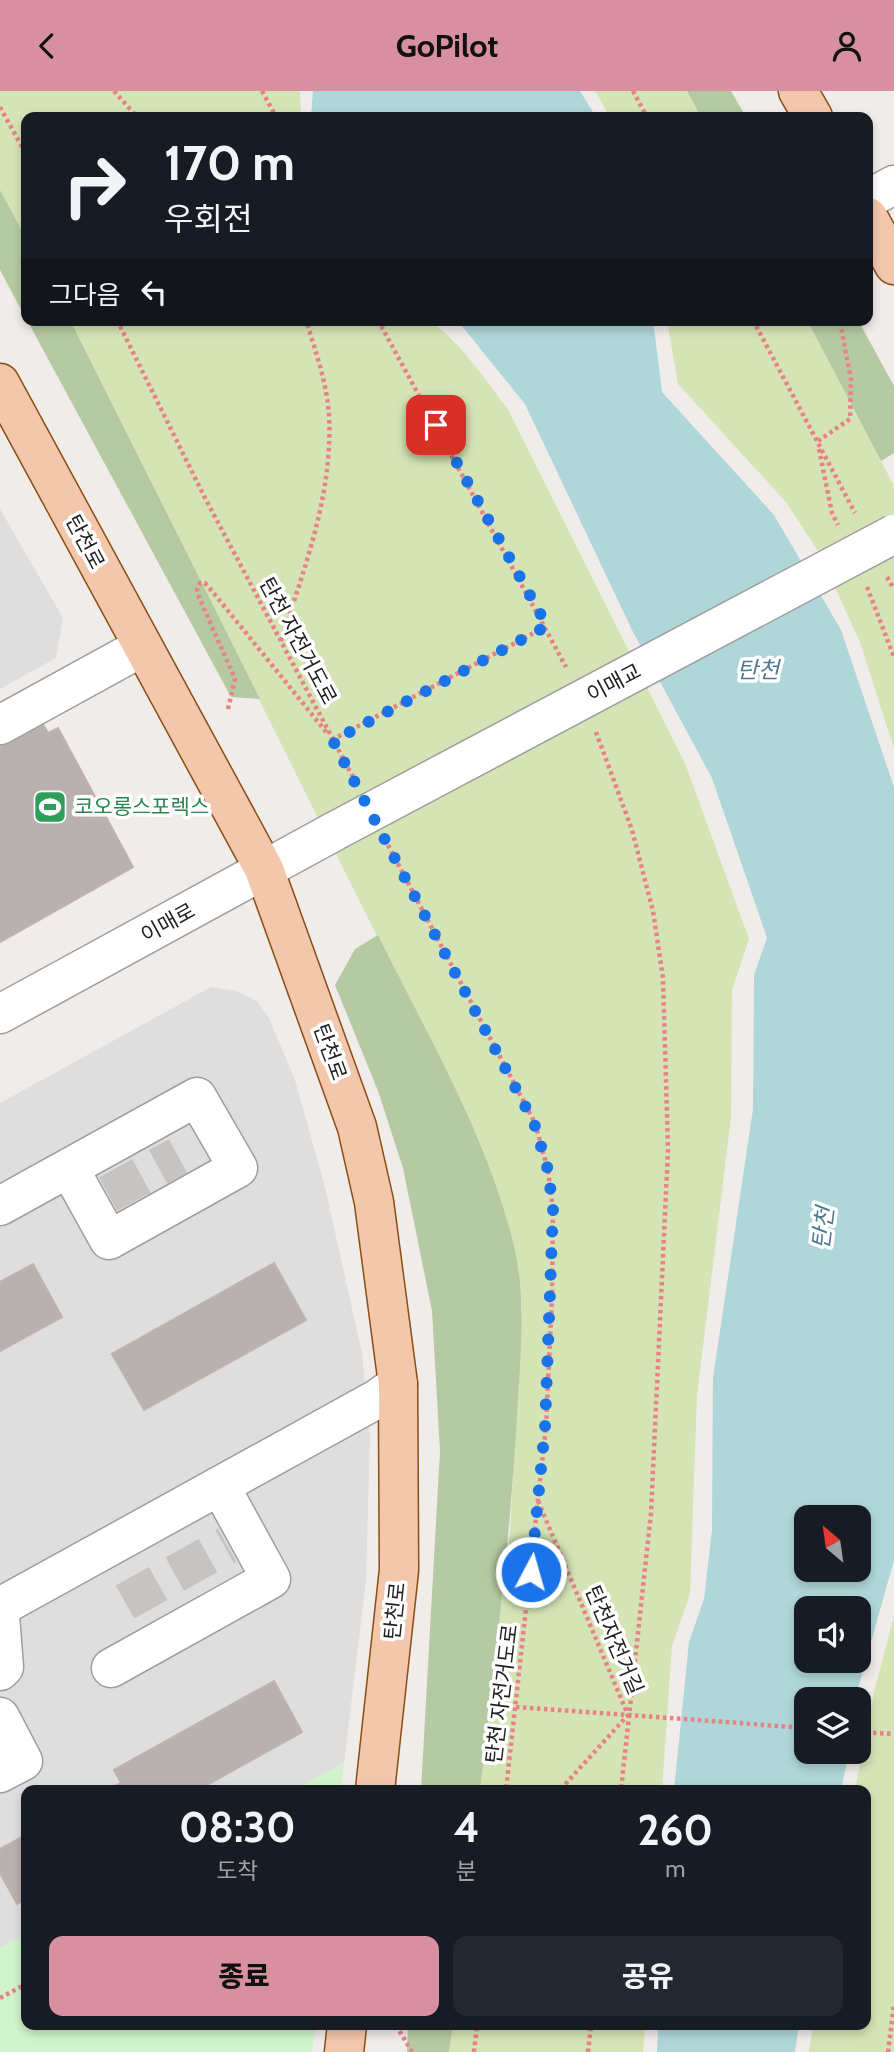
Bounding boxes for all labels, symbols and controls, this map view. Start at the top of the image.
text: GoPilot [396,26,498,65]
icon: back [28,27,66,65]
icon: person [828,27,866,65]
text: 170 m [164,133,295,192]
icon: right [49,140,140,231]
text: 우회전 [164,199,252,238]
icon: left [135,273,173,311]
text: 그다음 [49,279,121,311]
pin [406,395,466,455]
icon: arrive [417,406,455,444]
street label: 탄천로 [61,510,110,573]
street label: 탄천 자전거도로 [255,573,342,708]
water label: 탄천 [737,656,782,684]
street label: 이매교 [582,658,645,707]
sports icon: 코오롱스포렉스 [31,788,69,826]
place label: 코오롱스포렉스 [74,794,209,819]
street label: 이매로 [136,898,199,948]
street label: 탄천로 [309,1020,352,1083]
water label: 탄천 [807,1202,840,1251]
north arrow [794,1505,872,1582]
map controls [794,1505,871,1764]
position arrow [494,1535,568,1609]
street label: 탄천로 [379,1581,410,1641]
street label: 탄천자전거길 [580,1582,649,1698]
button: sound [794,1596,871,1673]
street label: 탄천 자전거도로 [481,1623,522,1765]
button: layers [794,1687,871,1764]
text: 08:30 [179,1801,296,1853]
text: 4 [454,1801,480,1853]
text: 260 [638,1804,713,1856]
text: m [665,1855,685,1883]
text: 도착 [216,1857,258,1885]
text: 분 [456,1857,477,1885]
button: 종료 [49,1936,439,2016]
button: 공유 [453,1936,843,2016]

